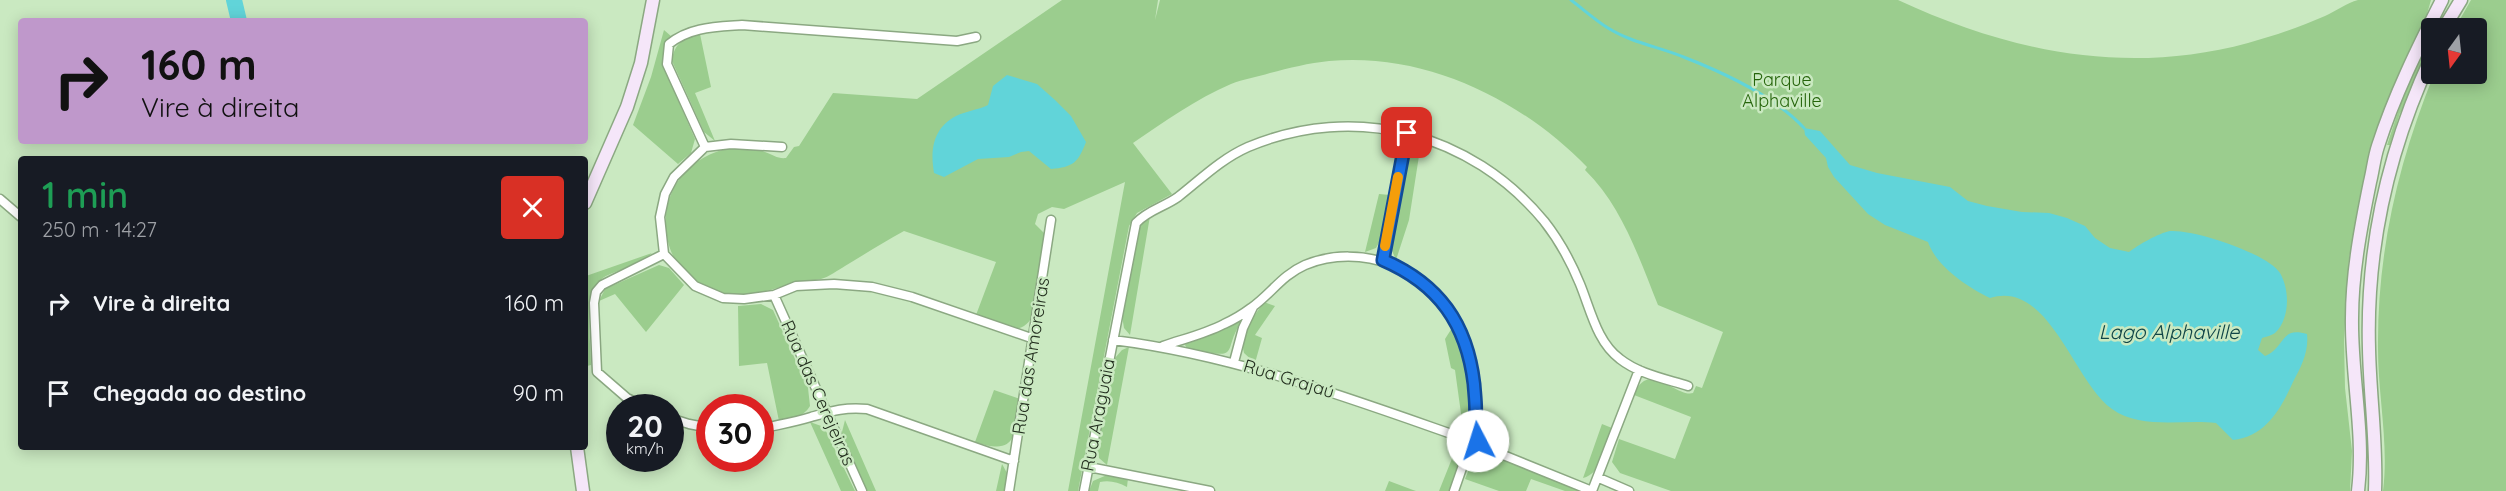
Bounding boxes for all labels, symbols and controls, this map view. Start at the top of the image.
north arrow [2421,18,2487,84]
map controls [2421,18,2487,84]
text: 160 m [141,38,257,91]
icon: right [42,42,120,120]
park label: Parque Alphaville [1742,68,1822,112]
text: Vire à direita [141,90,299,124]
pin [1381,107,1432,158]
icon: arrive [1390,116,1423,149]
text: 1 min [42,172,128,217]
button: close [501,176,564,239]
text: 250 m · 14:27 [42,217,157,242]
street label: Rua das Amoreiras [1007,276,1054,436]
icon: right [42,287,75,320]
text: Vire à direita [93,289,230,317]
text: 160 m [505,289,564,317]
street label: Rua das Cerejeiras [776,317,861,469]
water label: Lago Alphaville [2099,319,2240,344]
street label: Rua Grajaú [1241,354,1337,403]
street label: Rua Araguaia [1075,357,1120,473]
icon: arrive [42,377,75,410]
text: Chegada ao destino [93,379,306,407]
text: 90 m [513,379,564,407]
speed limit sign: 30 [696,394,774,472]
text: 20 [627,407,663,445]
position arrow [1446,409,1510,473]
text: km/h [626,439,664,458]

